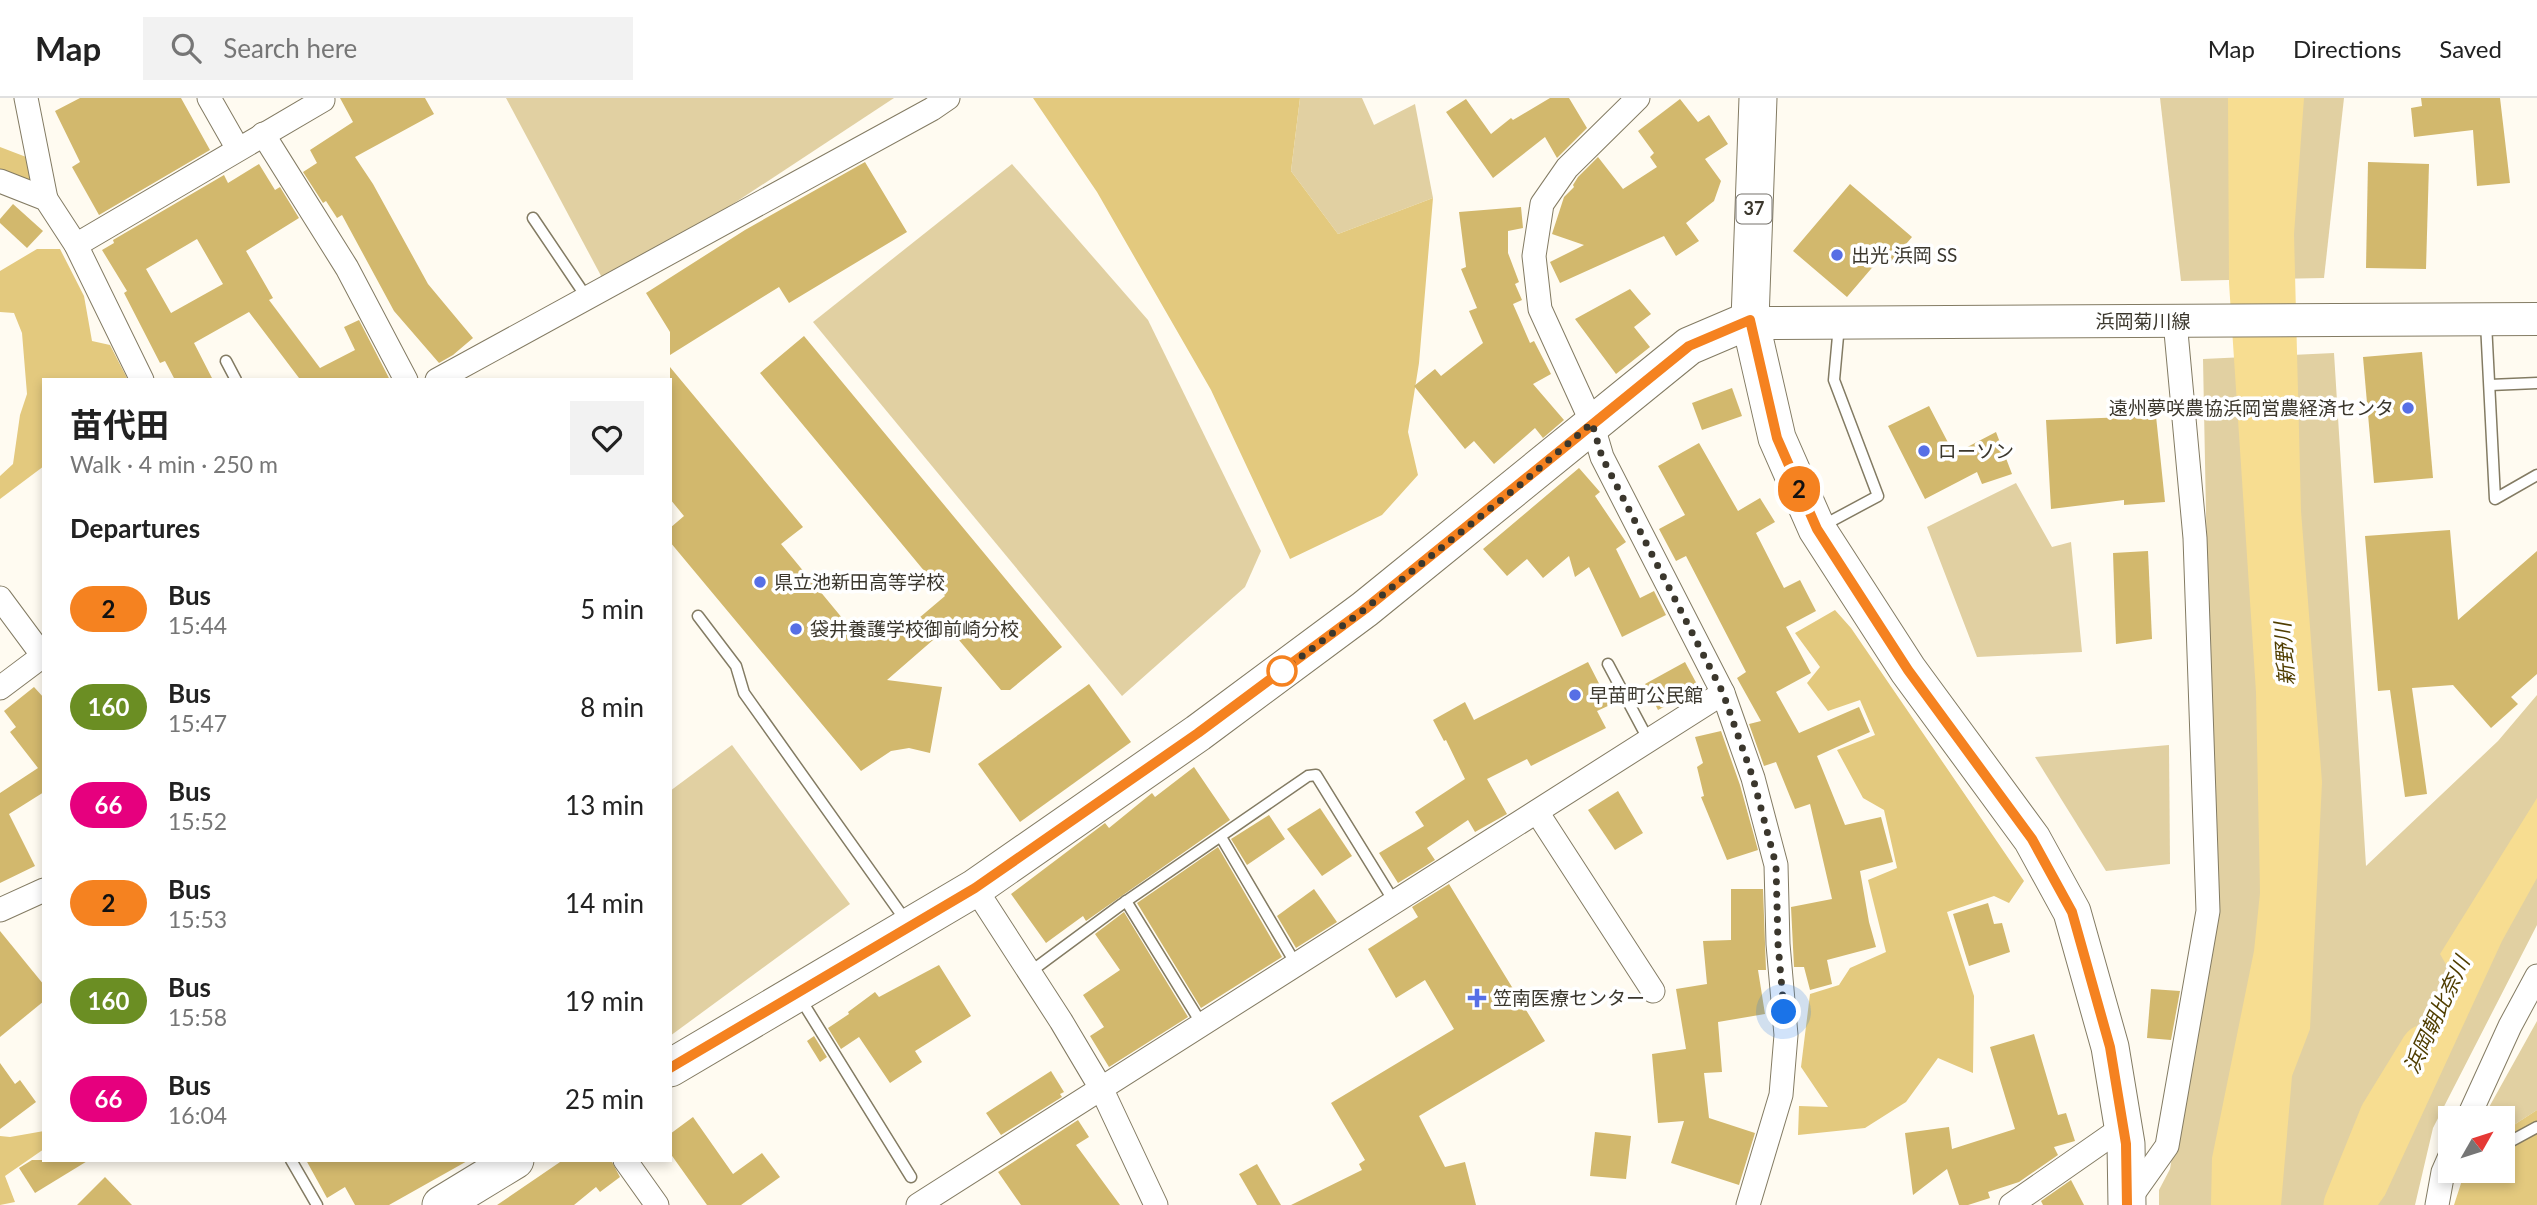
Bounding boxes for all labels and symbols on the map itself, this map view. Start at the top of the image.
road number: 37 [1736,194,1772,224]
place label: 出光 浜岡 SS [1851,243,1957,266]
marker: 出光 浜岡 SS [1829,247,1845,263]
street label: 浜岡菊川線 [2095,309,2191,332]
place label: 遠州夢咲農協浜岡営農経済センタ [2109,396,2394,419]
marker: 遠州夢咲農協浜岡営農経済センタ [2400,400,2416,416]
place label: ローソン [1938,439,2014,462]
marker: ローソン [1916,443,1932,459]
line badge: 2 [1776,466,1822,512]
place label: 県立池新田高等学校 [774,570,945,593]
marker: 県立池新田高等学校 [752,574,768,590]
place label: 袋井養護学校御前崎分校 [810,617,1019,640]
water label: 新野川 [2269,620,2298,686]
marker: 袋井養護学校御前崎分校 [788,621,804,637]
unlabelled marker [1267,656,1297,686]
place label: 早苗町公民館 [1589,683,1703,706]
marker: 早苗町公民館 [1567,687,1583,703]
water label: 浜岡朝比奈川 [2398,950,2474,1077]
place label: 笠南医療センター [1493,986,1645,1009]
marker: 笠南医療センター [1467,988,1487,1008]
your location [1766,994,1801,1029]
north arrow [2438,1106,2515,1183]

